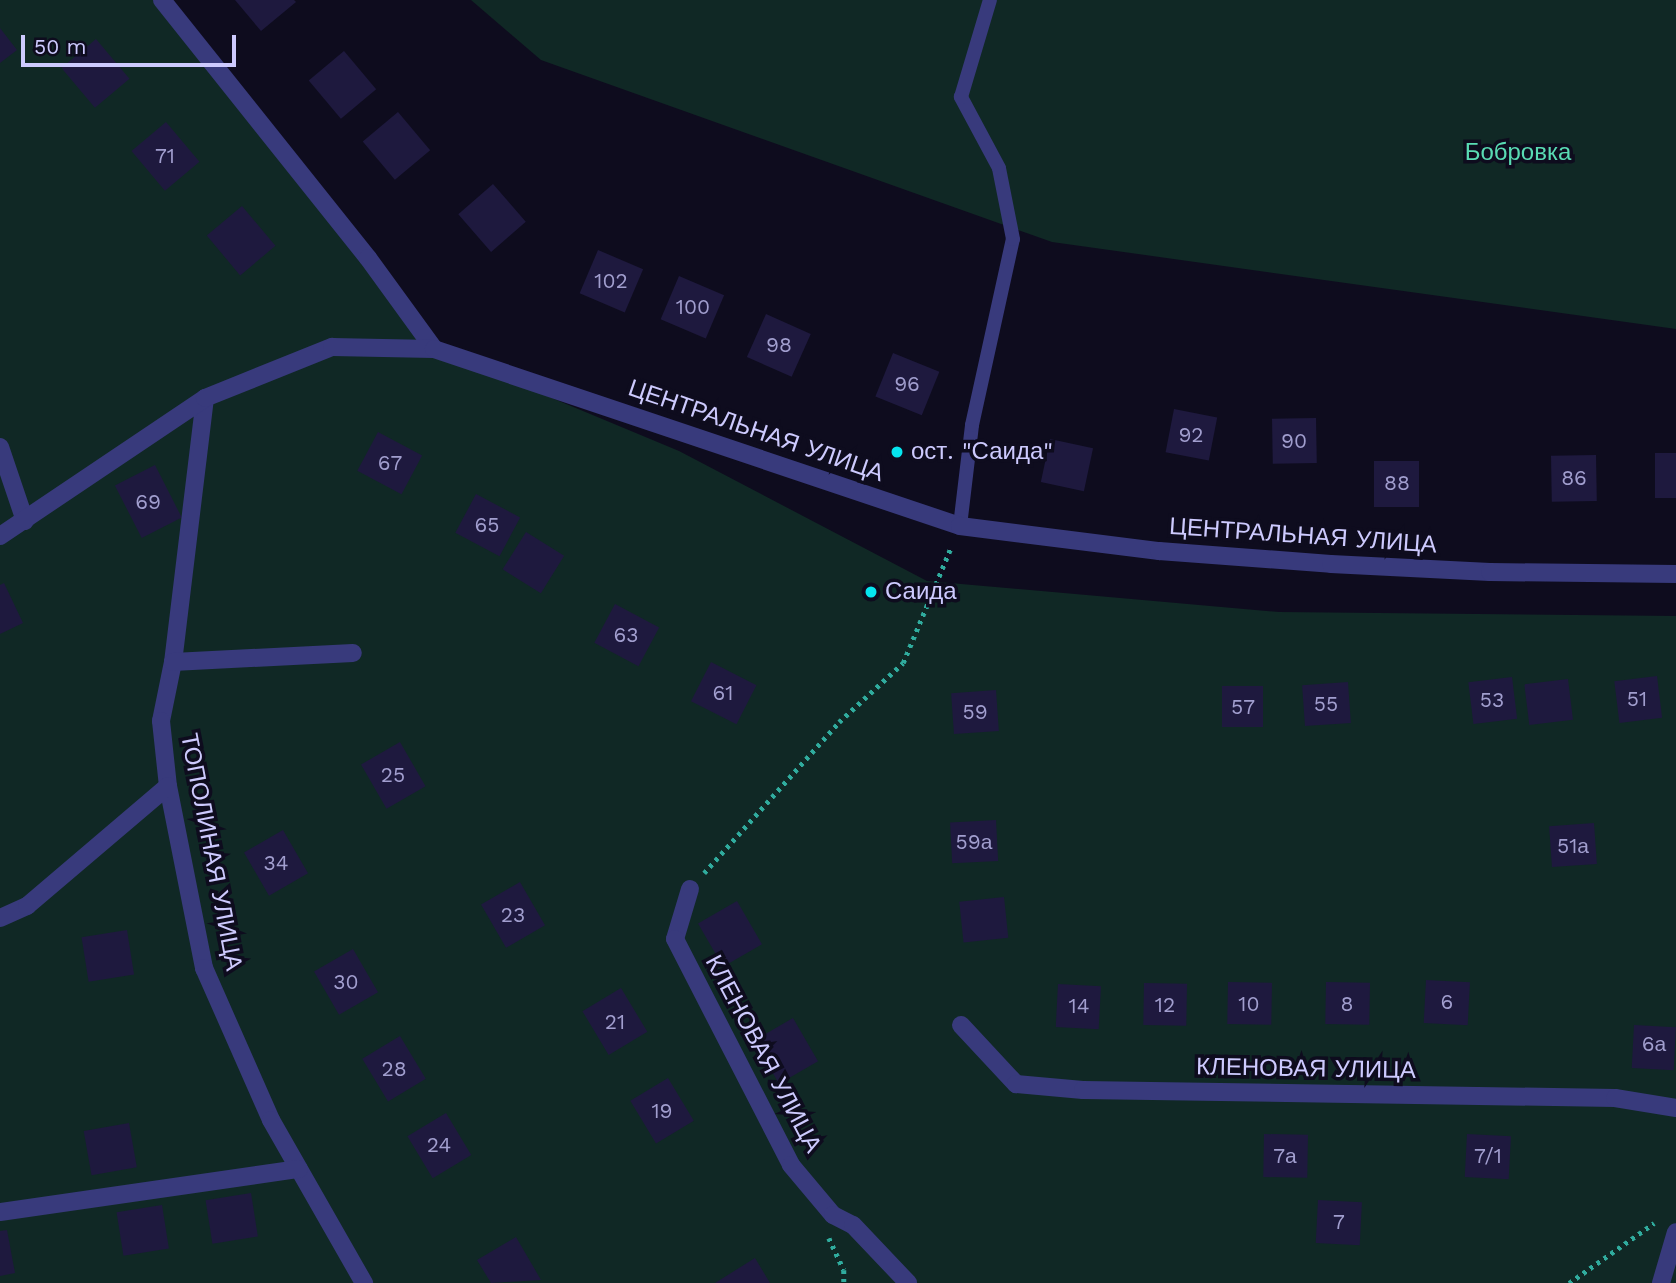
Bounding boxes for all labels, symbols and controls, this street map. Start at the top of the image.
scale bar [24,21,240,65]
text: 50 m [34,34,86,59]
park label: Бобровка [1465,139,1571,167]
house number: 71 [155,143,175,169]
house number: 102 [594,268,628,294]
house number: 100 [676,294,710,320]
house number: 98 [766,332,792,358]
house number: 96 [894,371,920,397]
street label: ЦЕНТРАЛЬНАЯ УЛИЦА [624,374,888,488]
house number: 92 [1178,422,1204,448]
house number: 90 [1281,428,1307,454]
place label: ост. "Саида" [911,438,1053,466]
marker: ост. "Саида" [889,444,905,460]
house number: 67 [378,450,402,476]
house number: 86 [1561,465,1587,491]
house number: 88 [1384,470,1410,496]
house number: 69 [135,489,161,515]
house number: 65 [475,512,499,538]
street label: ЦЕНТРАЛЬНАЯ УЛИЦА [1168,512,1438,560]
place label: Саида [885,578,957,606]
marker: Саида [863,584,879,600]
house number: 63 [613,622,639,648]
house number: 61 [713,680,733,706]
house number: 51 [1627,686,1647,712]
house number: 53 [1480,687,1504,713]
house number: 55 [1314,691,1338,717]
house number: 57 [1231,694,1255,720]
house number: 59 [962,699,988,725]
street label: ТОПОЛИНАЯ УЛИЦА [174,731,248,973]
house number: 25 [381,762,405,788]
house number: 59а [956,829,992,855]
house number: 51а [1557,833,1589,859]
house number: 34 [263,850,289,876]
house number: 23 [501,902,525,928]
street label: КЛЕНОВАЯ УЛИЦА [699,950,827,1158]
house number: 30 [333,969,359,995]
house number: 6 [1441,989,1453,1015]
house number: 10 [1238,991,1260,1017]
house number: 8 [1341,991,1353,1017]
house number: 12 [1155,992,1175,1018]
house number: 14 [1068,993,1090,1019]
house number: 21 [605,1009,625,1035]
house number: 6а [1642,1031,1666,1057]
street label: КЛЕНОВАЯ УЛИЦА [1196,1053,1416,1085]
house number: 28 [381,1056,407,1082]
house number: 19 [651,1098,673,1124]
house number: 24 [427,1132,451,1158]
house number: 7а [1273,1143,1297,1169]
house number: 7/1 [1474,1143,1502,1169]
house number: 7 [1333,1209,1345,1235]

